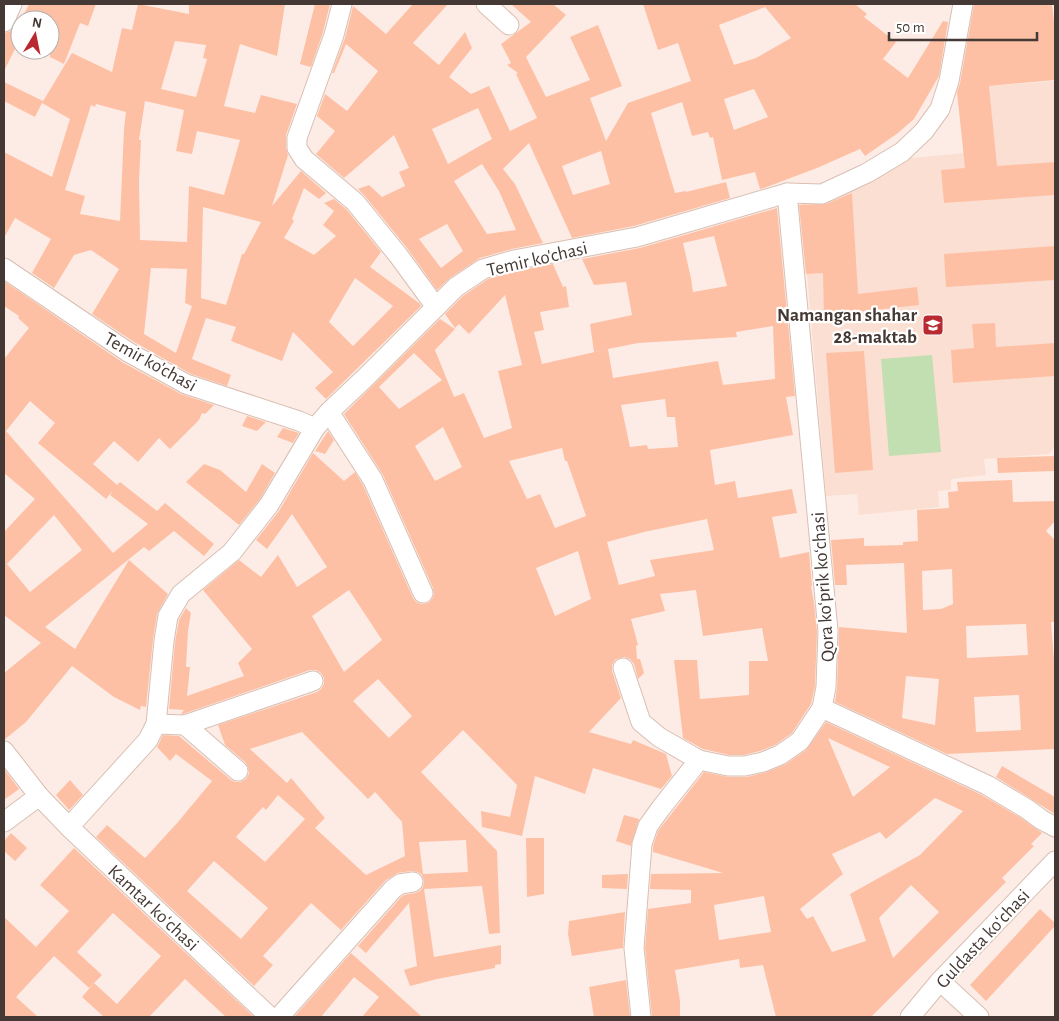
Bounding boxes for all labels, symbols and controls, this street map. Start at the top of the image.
north arrow [10,10,60,60]
scale bar [889,10,1036,42]
text: N [31,15,43,31]
text: 50 m [896,20,925,35]
street label: Temir ko'chasi [485,239,589,280]
place label: Namangan shahar 28-maktab [777,306,917,347]
school or university icon: Namangan shahar 28-maktab [921,313,945,337]
street label: Temir ko'chasi [101,329,200,395]
street label: Qora koʻprik koʻchasi [809,511,838,663]
street label: Kamtar koʻchasi [104,861,202,955]
street label: Guldasta koʻchasi [933,886,1034,992]

